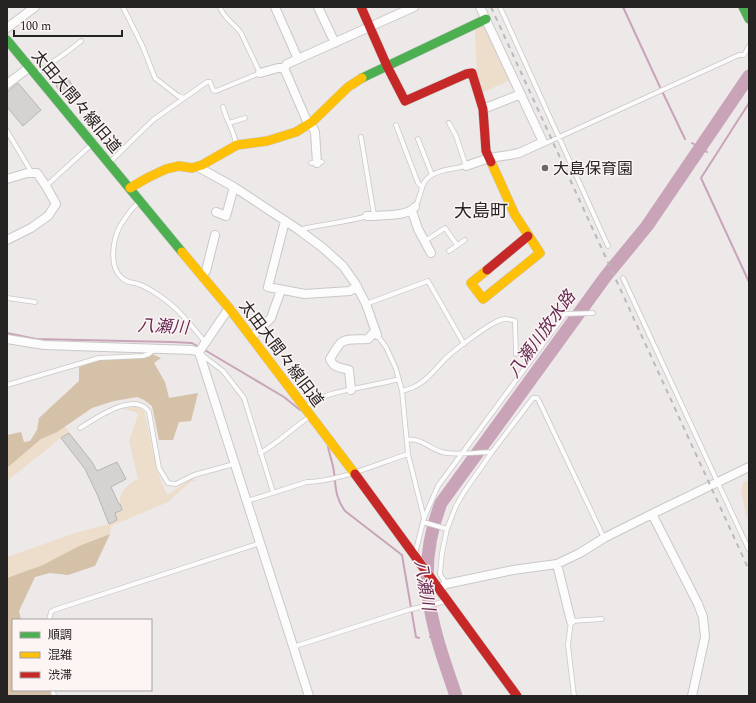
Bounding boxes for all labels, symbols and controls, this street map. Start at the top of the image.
scale bar [14,12,122,38]
text: 100 m [20,17,51,36]
street label: 太田大間々線旧道 [26,45,127,158]
place label: 大島保育園 [553,157,633,181]
marker: 大島保育園 [540,163,550,173]
district label: 大島町 [454,198,508,225]
water label: 八瀬川放水路 [501,284,583,383]
street label: 太田大間々線旧道 [233,295,329,412]
water label: 八瀬川 [137,313,191,341]
water label: 八瀬川 [407,558,442,615]
legend [12,619,152,691]
text: 順調 [48,626,72,645]
text: 混雑 [48,646,72,665]
text: 渋滞 [48,666,72,685]

